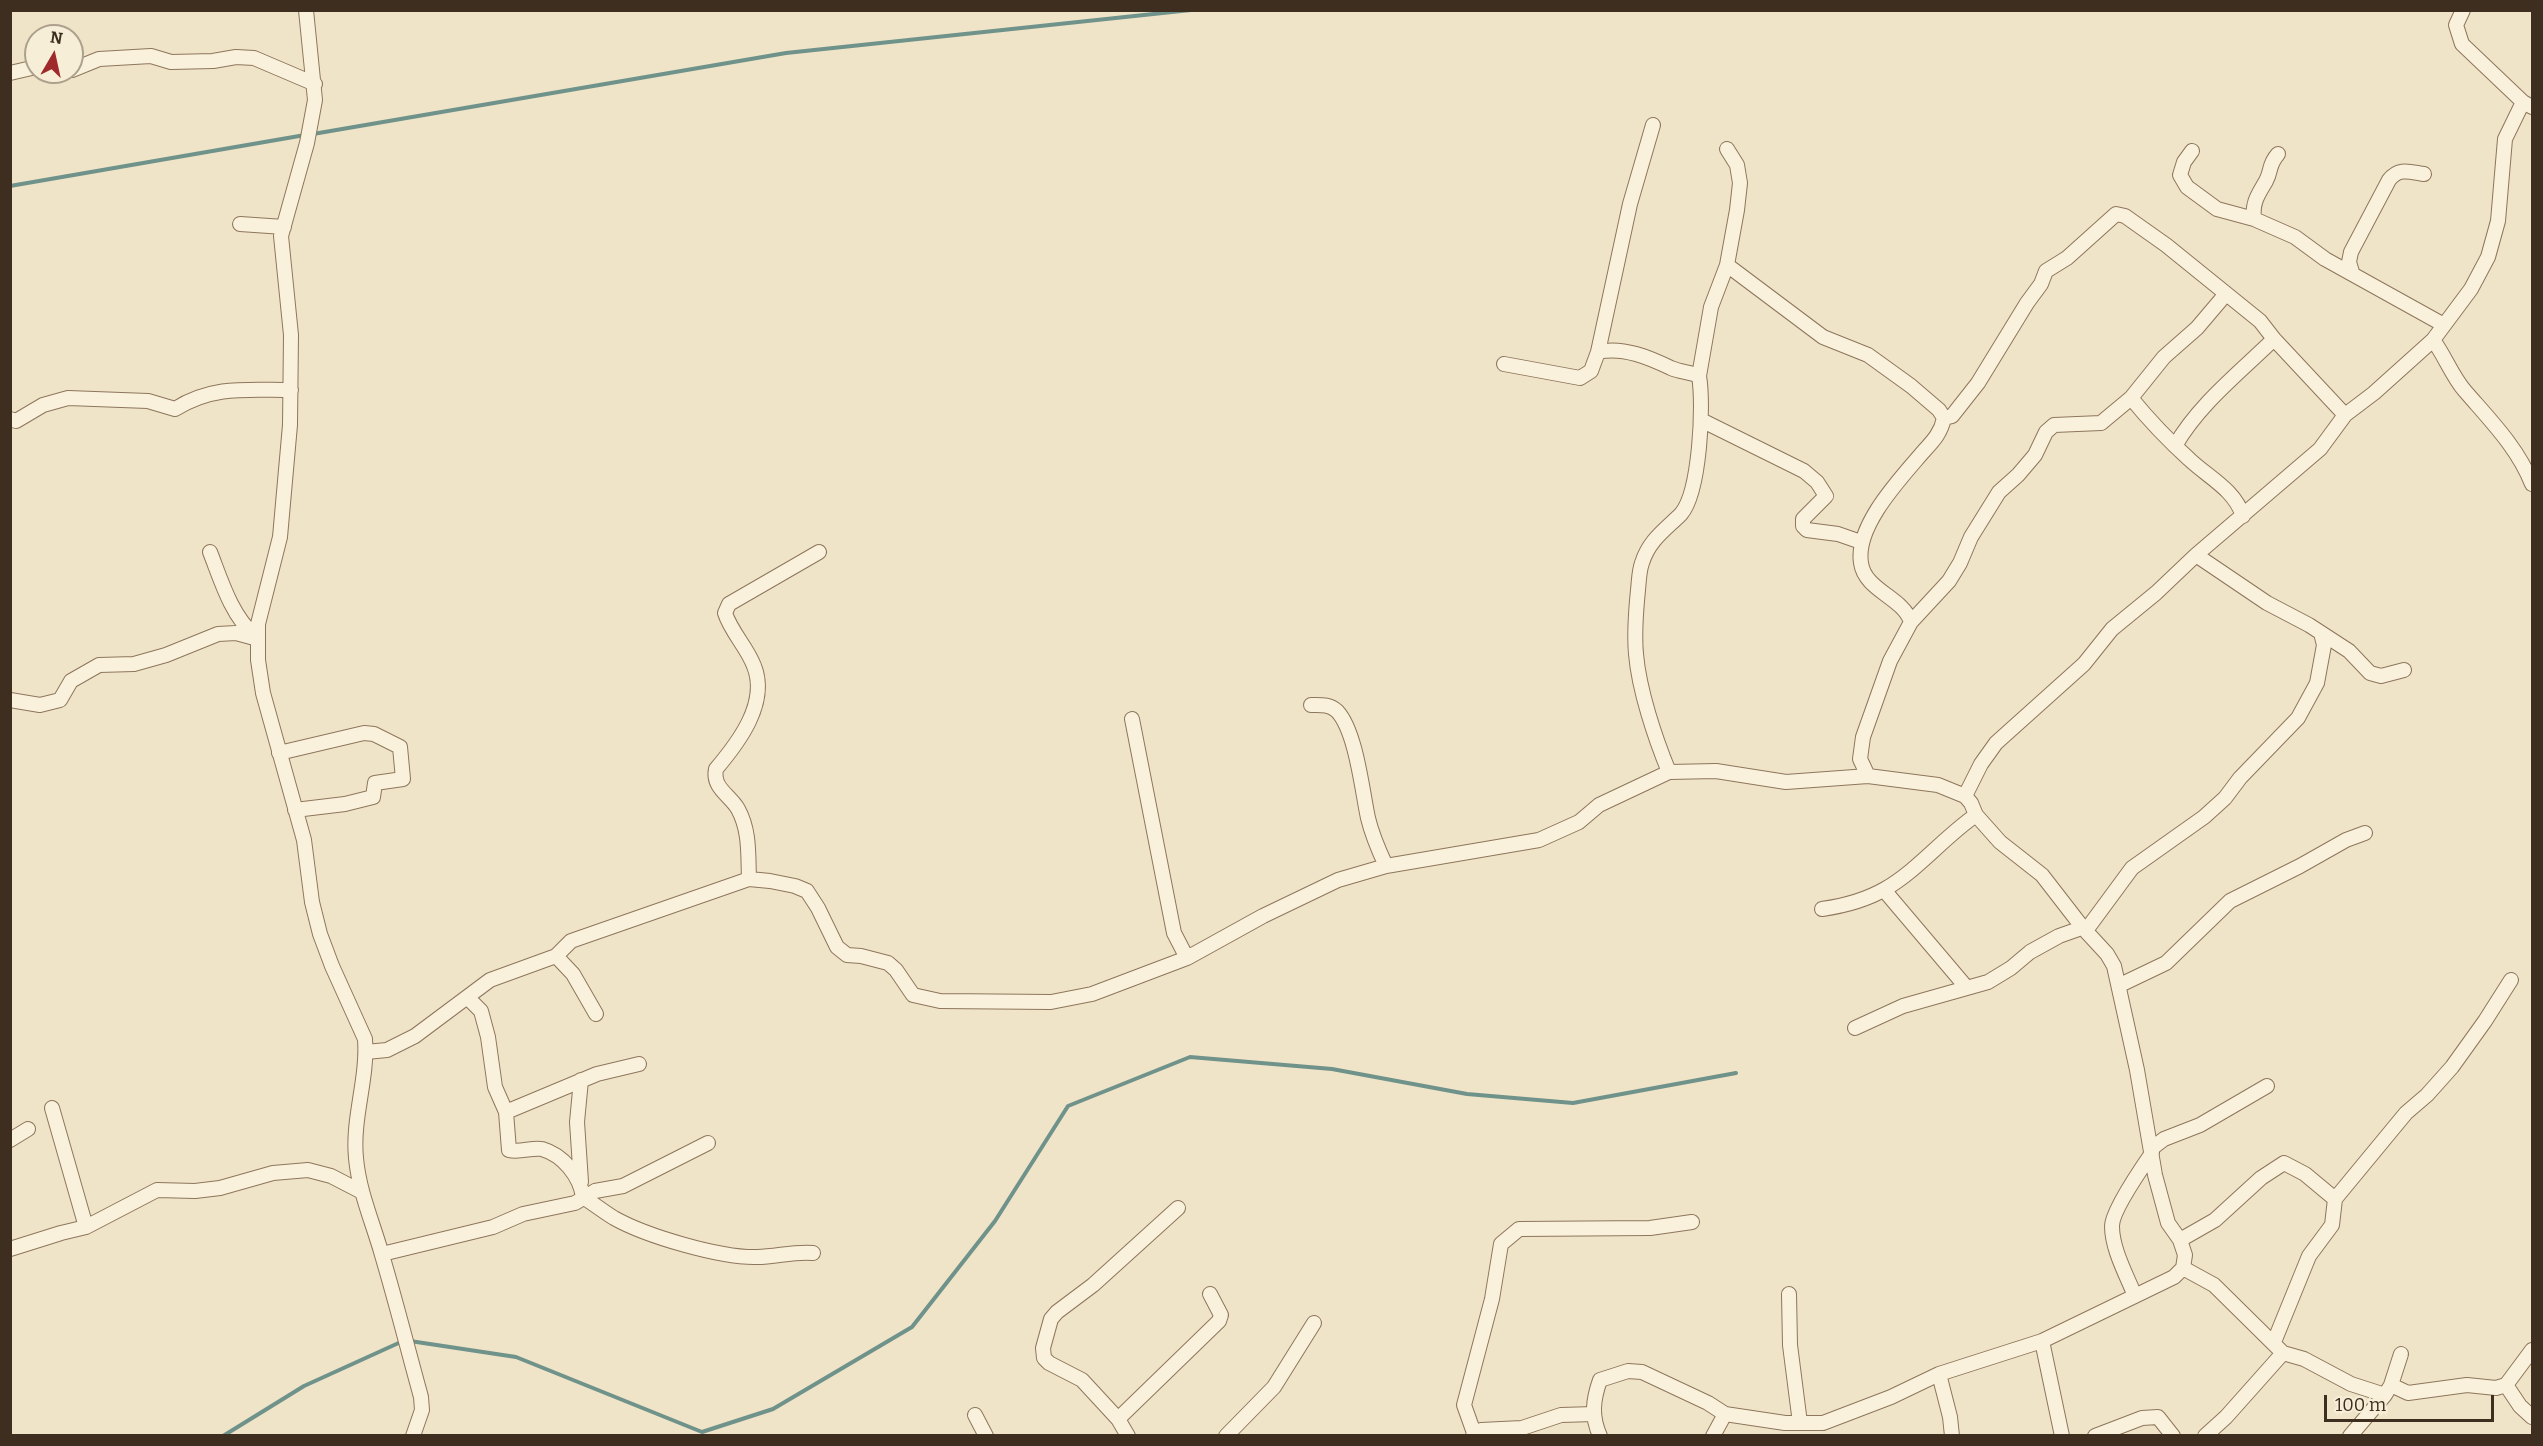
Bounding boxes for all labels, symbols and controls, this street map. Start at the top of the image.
north arrow [24,24,84,84]
text: N [49,27,64,48]
scale bar [2327,1383,2496,1421]
text: 100 m [2335,1394,2386,1416]

